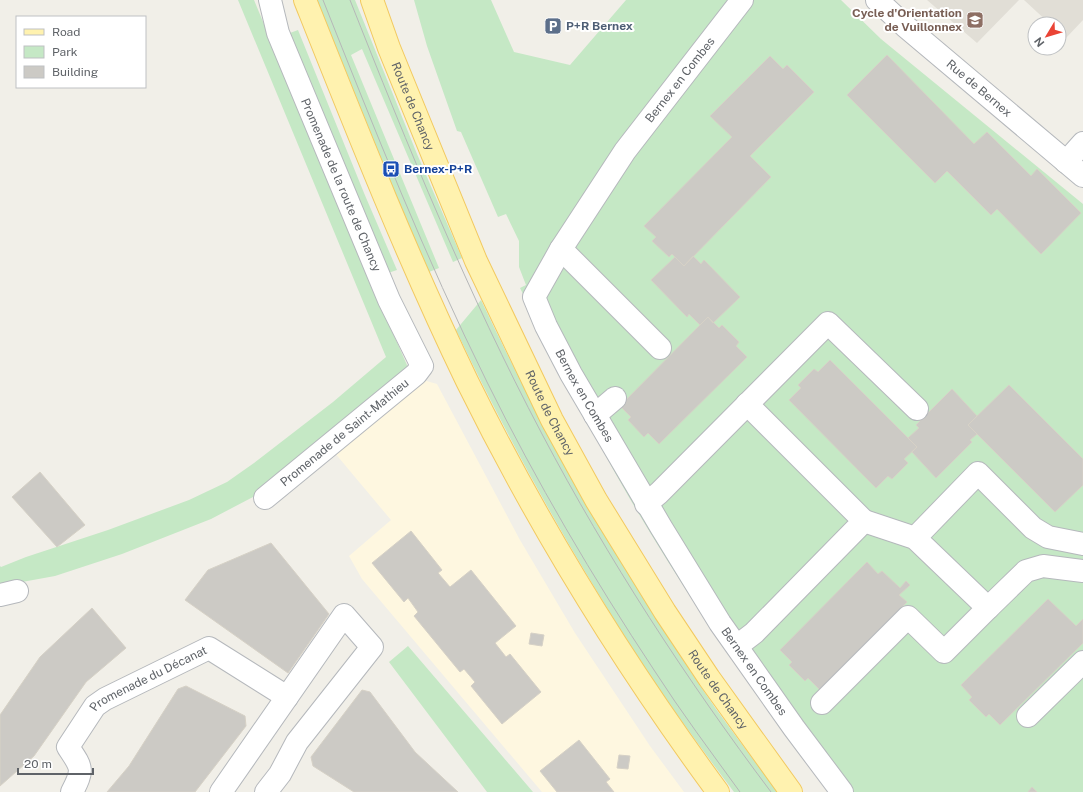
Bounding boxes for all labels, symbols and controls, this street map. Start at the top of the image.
place label: Cycle d'Orientation de Vuillonnex [852,6,962,34]
school or university icon: Cycle d'Orientation de Vuillonnex [965,10,985,30]
legend [16,16,146,88]
parking icon: P+R Bernex [543,16,563,36]
north arrow [1027,16,1067,56]
place label: P+R Bernex [566,19,633,33]
text: Road [52,25,80,39]
street label: Bernex en Combes [642,35,718,125]
text: N [1032,35,1046,49]
text: Park [52,45,78,59]
street label: Rue de Bernex [944,57,1015,120]
street label: Route de Chancy [389,60,437,153]
text: Building [52,65,98,79]
street label: Promenade de la route de Chancy [298,96,384,274]
bus stop icon: Bernex-P+R [381,159,401,179]
place label: Bernex-P+R [404,162,472,176]
street label: Bernex en Combes [552,347,616,444]
street label: Route de Chancy [522,368,578,459]
street label: Promenade de Saint-Mathieu [278,376,412,489]
street label: Bernex en Combes [718,625,790,718]
street label: Promenade du Décanat [87,643,210,714]
street label: Route de Chancy [685,647,751,733]
scale bar [18,750,93,776]
text: 20 m [24,757,52,771]

